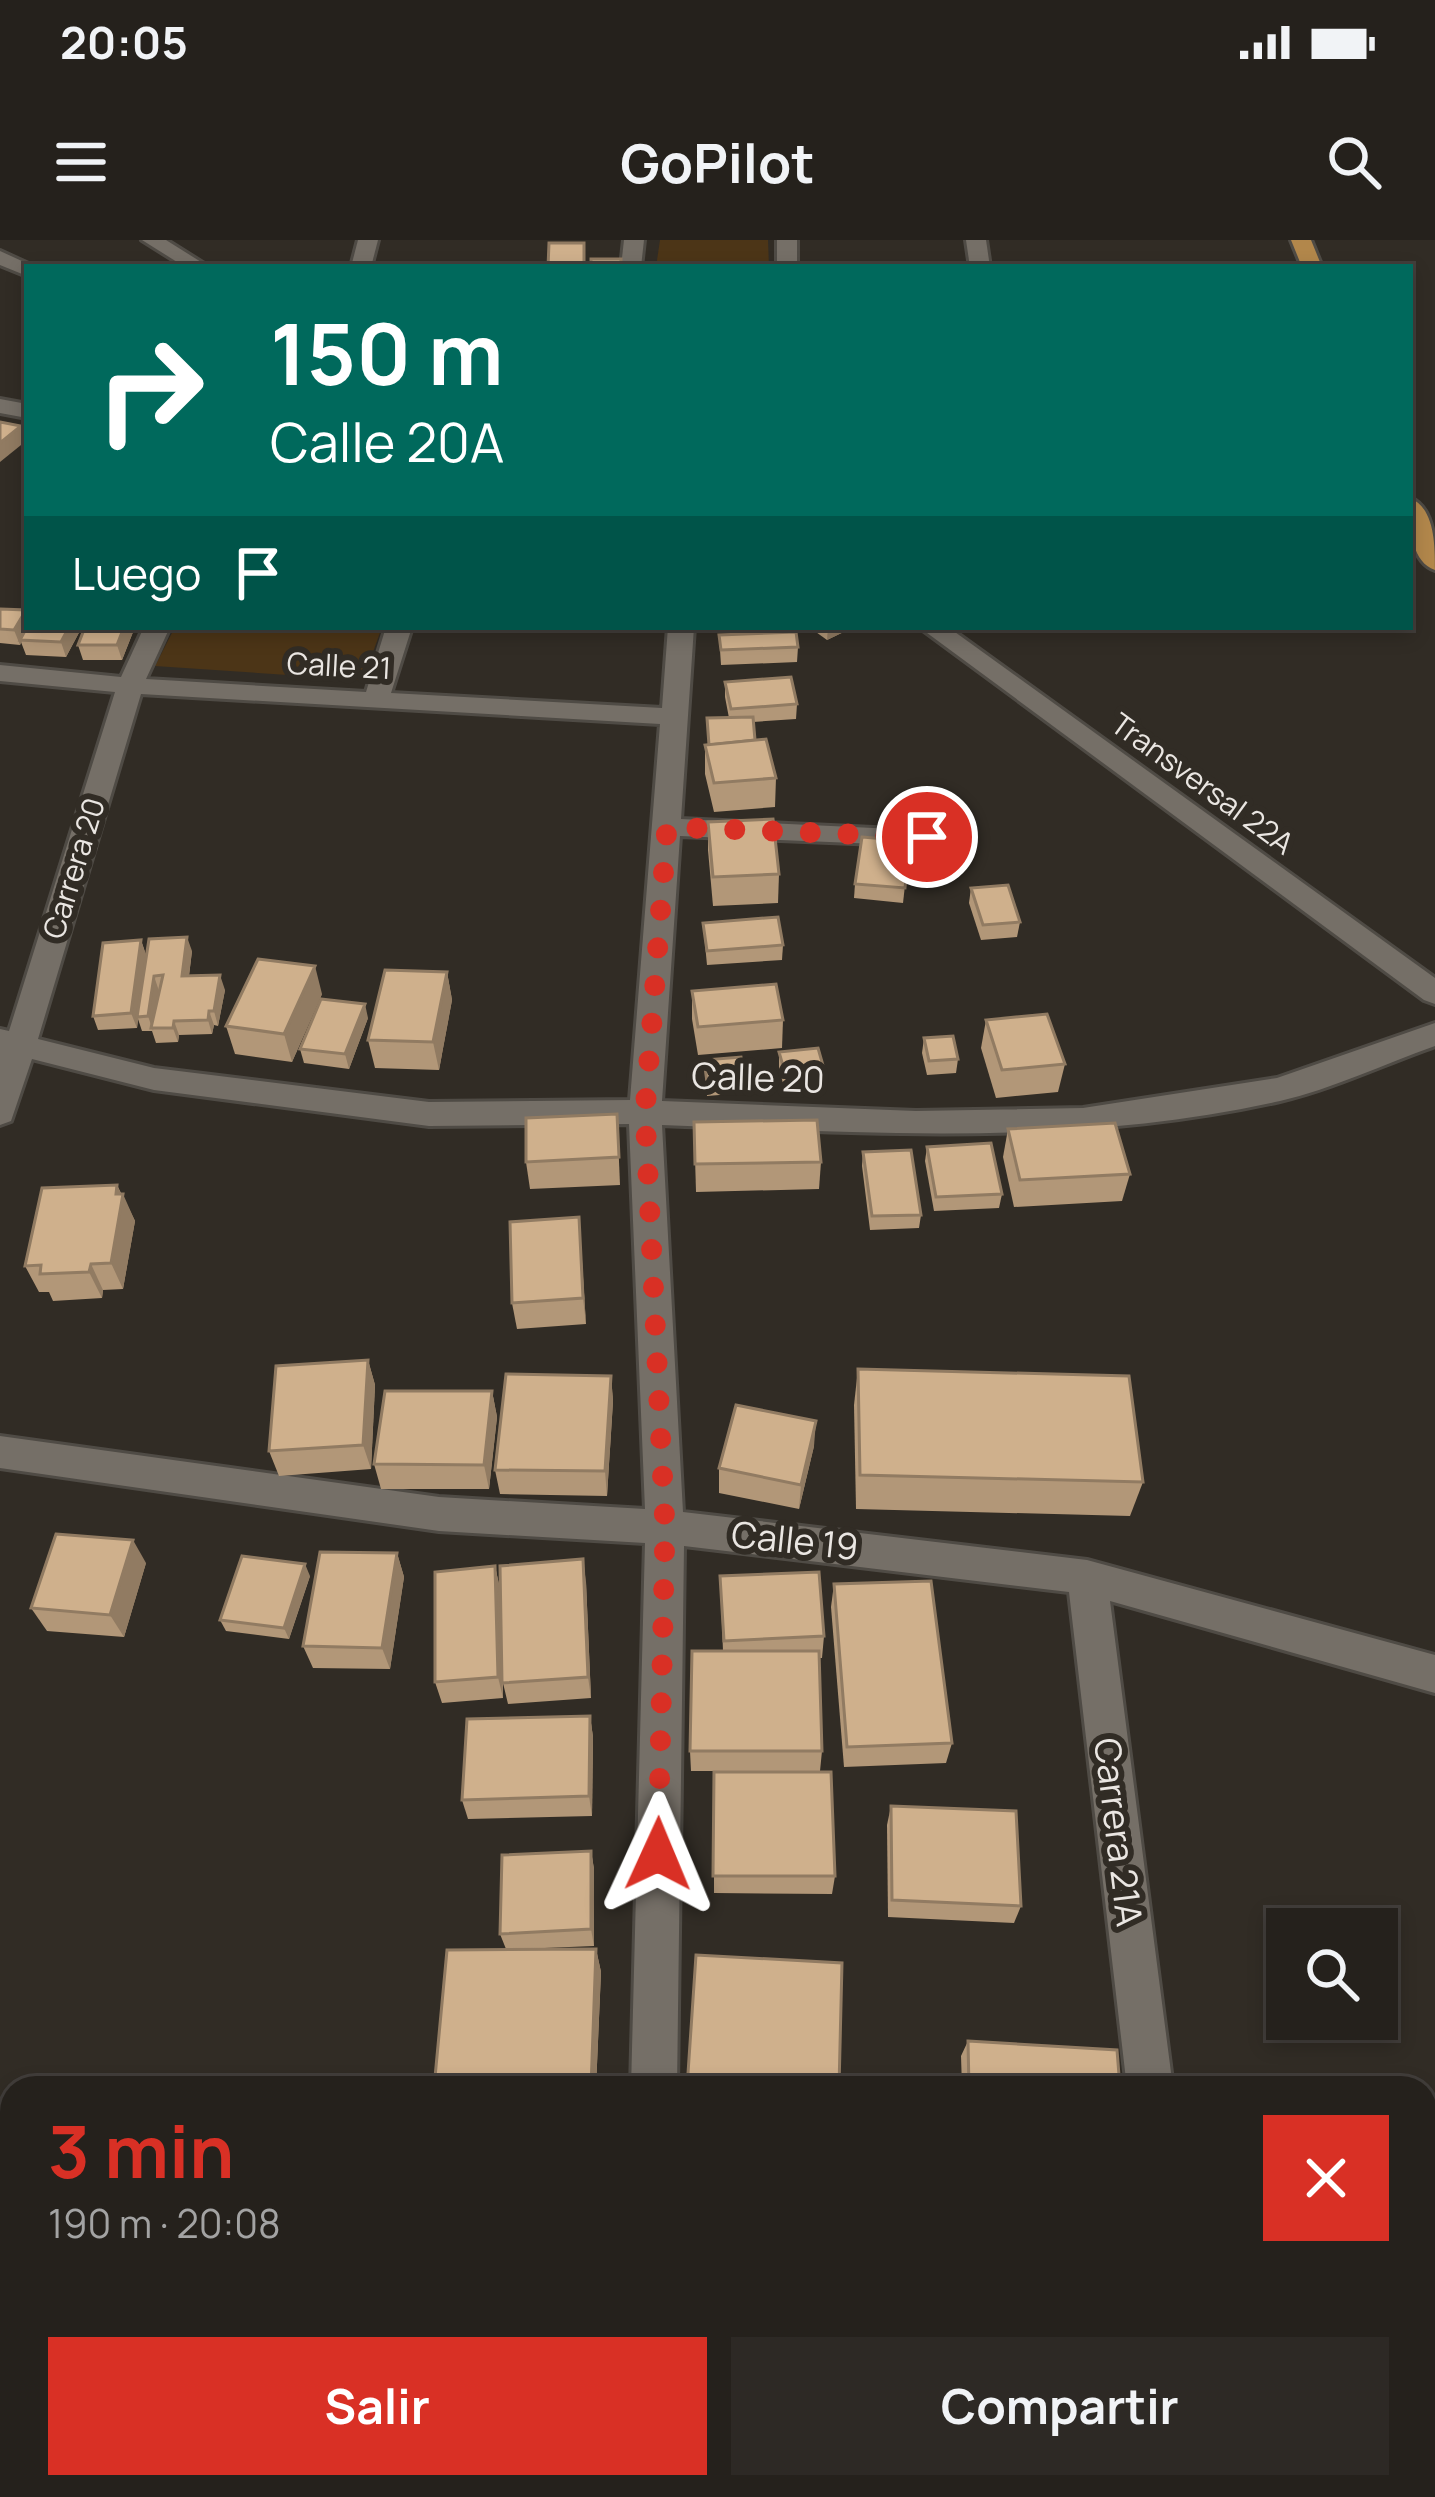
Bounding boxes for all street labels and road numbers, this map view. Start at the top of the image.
street label: Calle 21 [286,642,392,688]
street label: Transversal 22A [1103,703,1303,863]
street label: Carrera 20 [32,793,114,943]
street label: Calle 20 [691,1050,825,1104]
street label: Calle 19 [729,1509,861,1571]
street label: Carrera 21A [1083,1735,1155,1929]

